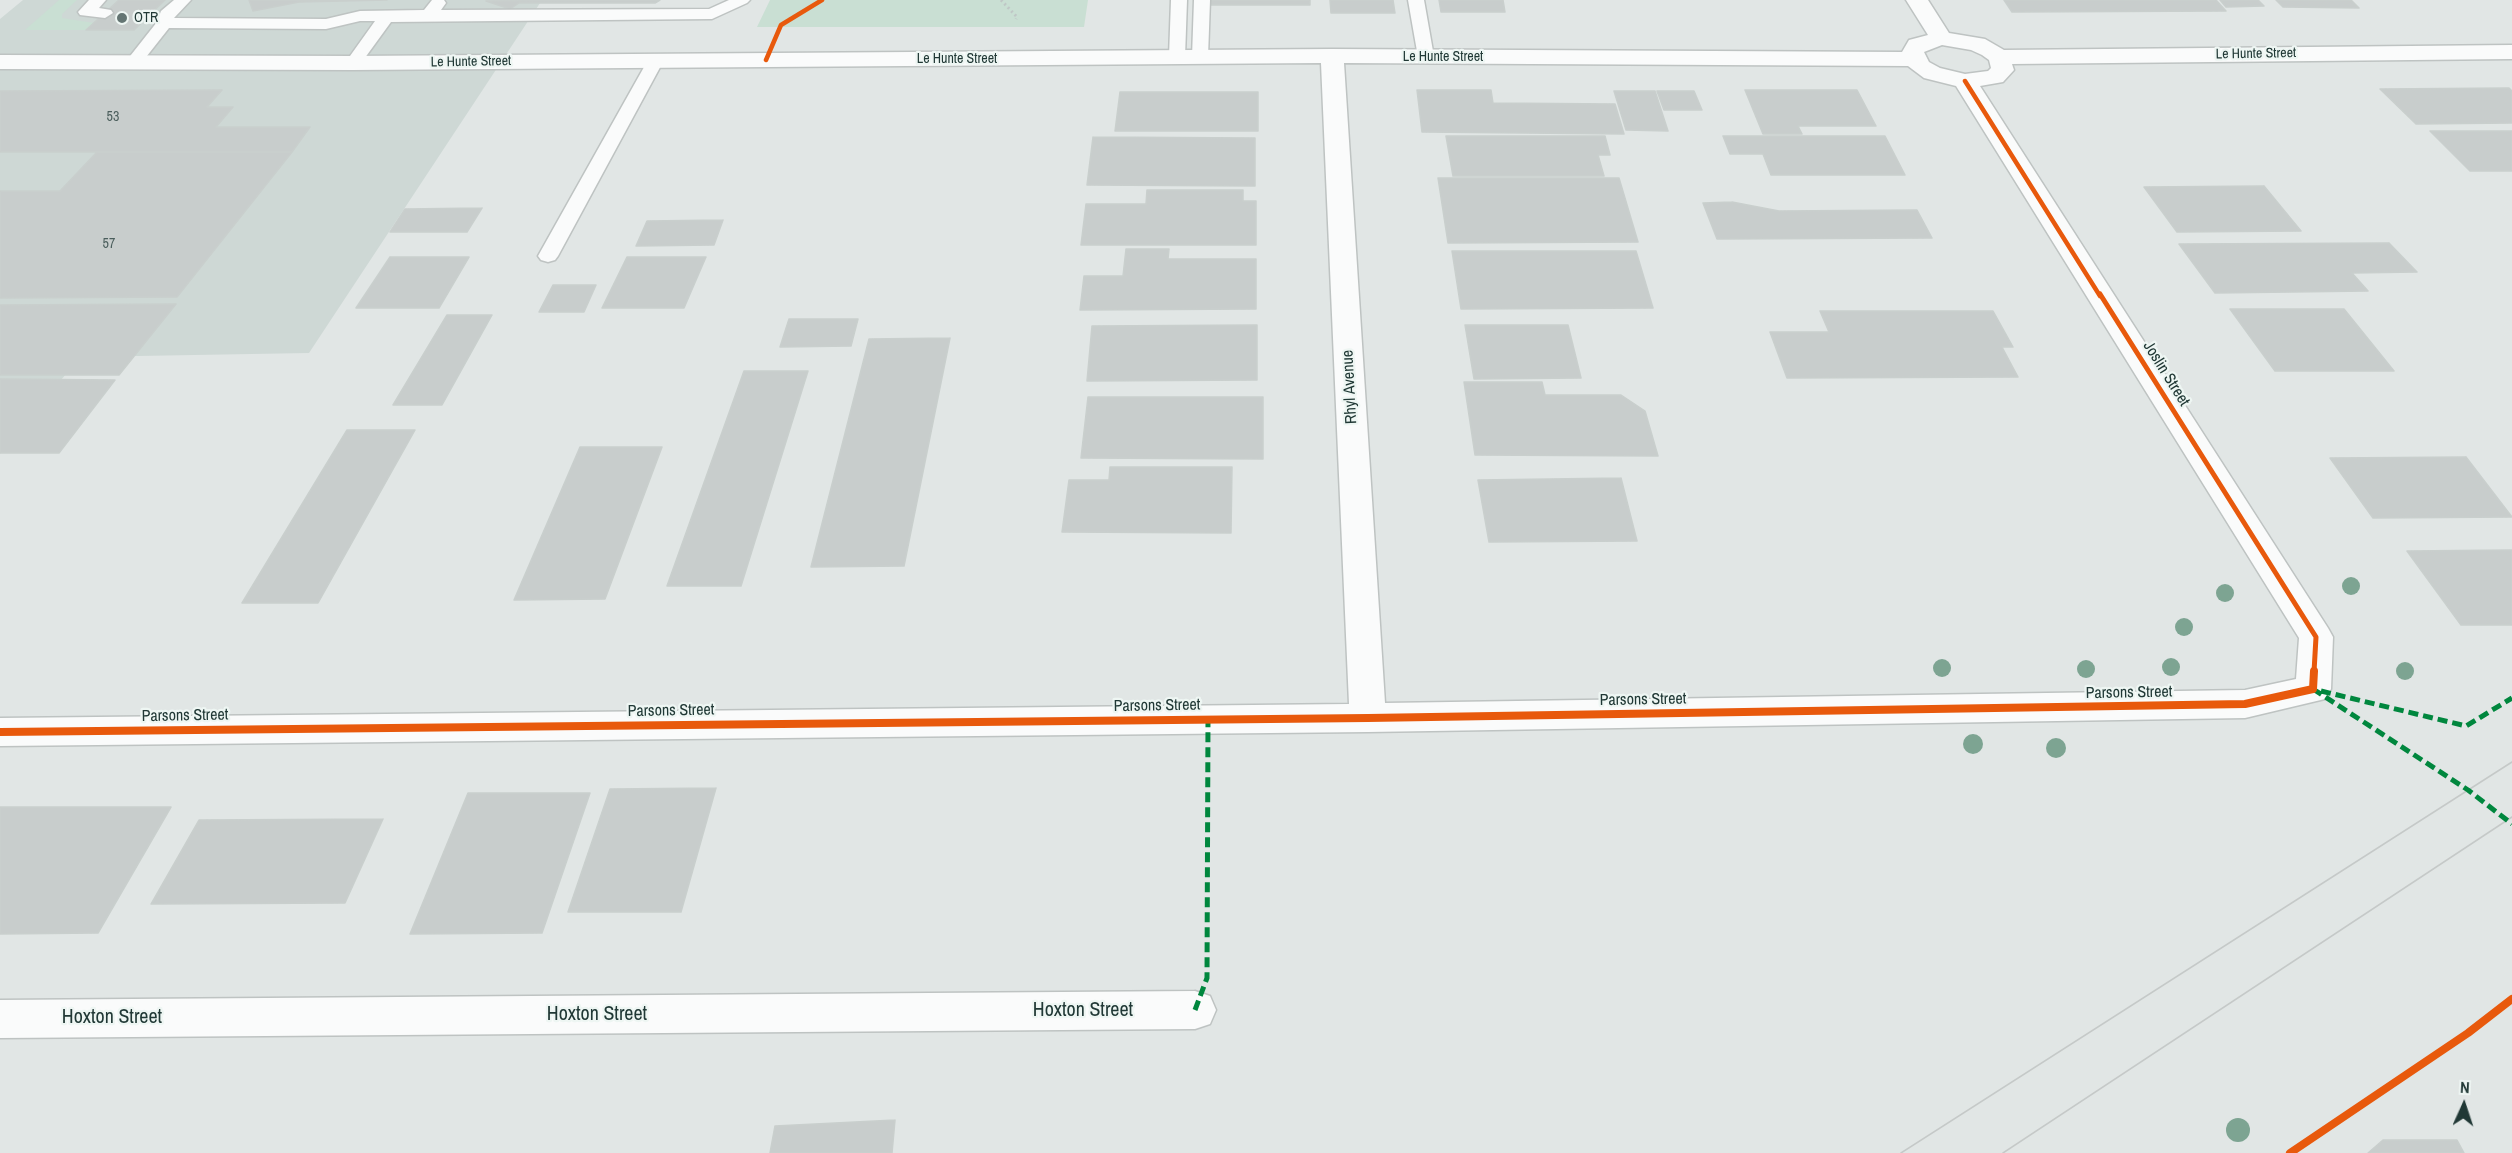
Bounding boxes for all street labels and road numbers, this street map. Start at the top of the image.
street label: Le Hunte Street [2216,45,2296,63]
street label: Le Hunte Street [1403,49,1483,65]
street label: Le Hunte Street [917,51,997,67]
street label: Le Hunte Street [431,53,511,71]
street label: Joslin Street [2139,338,2193,410]
street label: Rhyl Avenue [1338,349,1362,425]
street label: Parsons Street [2085,683,2173,703]
street label: Parsons Street [1599,690,1687,710]
street label: Parsons Street [1113,696,1201,716]
street label: Parsons Street [627,701,715,721]
street label: Parsons Street [141,706,229,726]
street label: Hoxton Street [1033,999,1133,1023]
street label: Hoxton Street [547,1003,647,1027]
street label: Hoxton Street [62,1006,162,1030]

